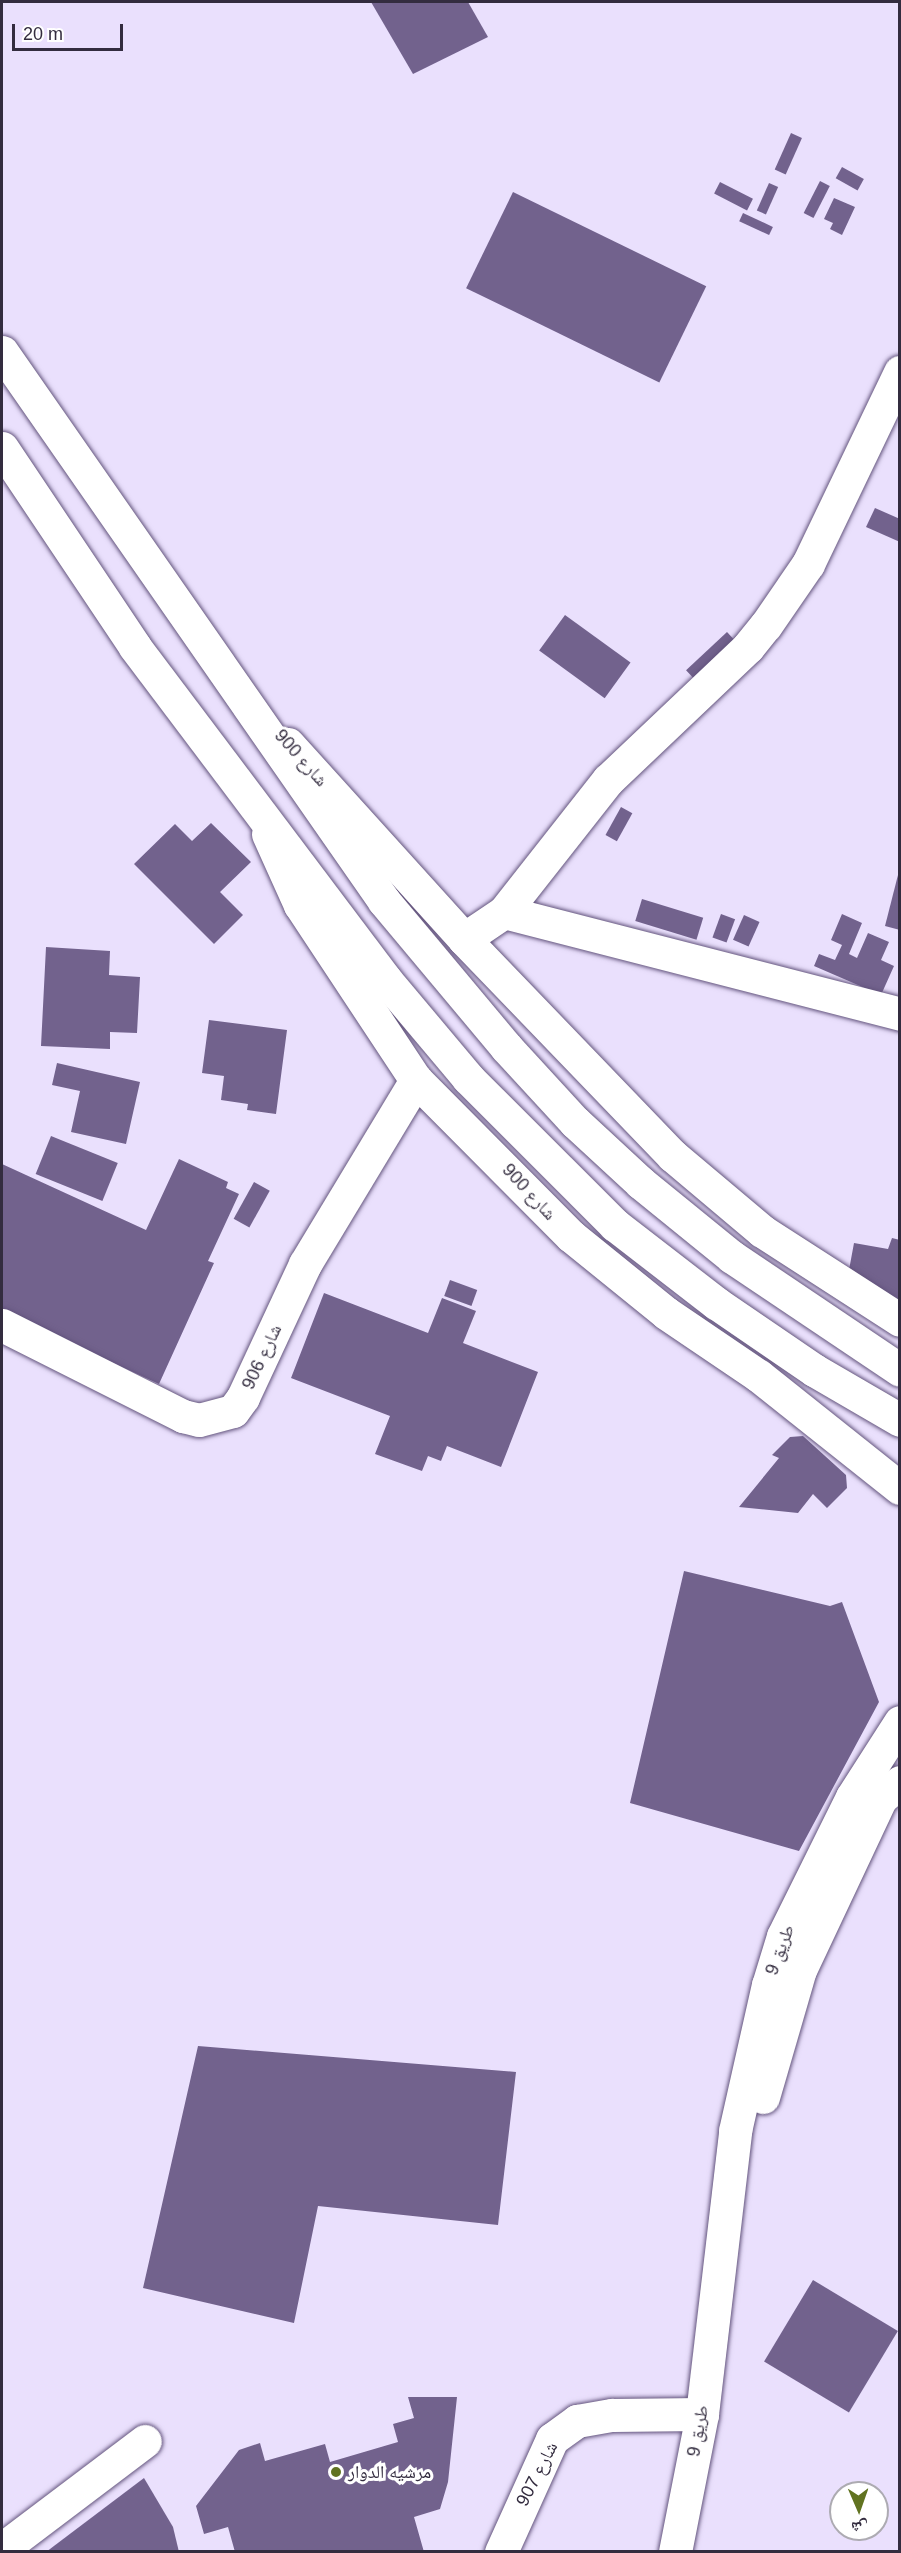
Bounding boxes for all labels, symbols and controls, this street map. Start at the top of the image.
scale bar [15,12,126,50]
text: 20 m [23,24,63,44]
street label: شارع 900 [270,725,332,791]
street label: شارع 900 [497,1159,561,1225]
street label: شارع 906 [238,1321,286,1393]
street label: طريق 9 [761,1922,799,1978]
street label: طريق 9 [683,2404,713,2458]
street label: شارع 907 [512,2438,562,2510]
place label: مرشيه الدوار [348,2461,431,2483]
marker: مرشيه الدوار [329,2465,343,2479]
north arrow [829,2481,889,2541]
text: ش [851,2519,868,2536]

